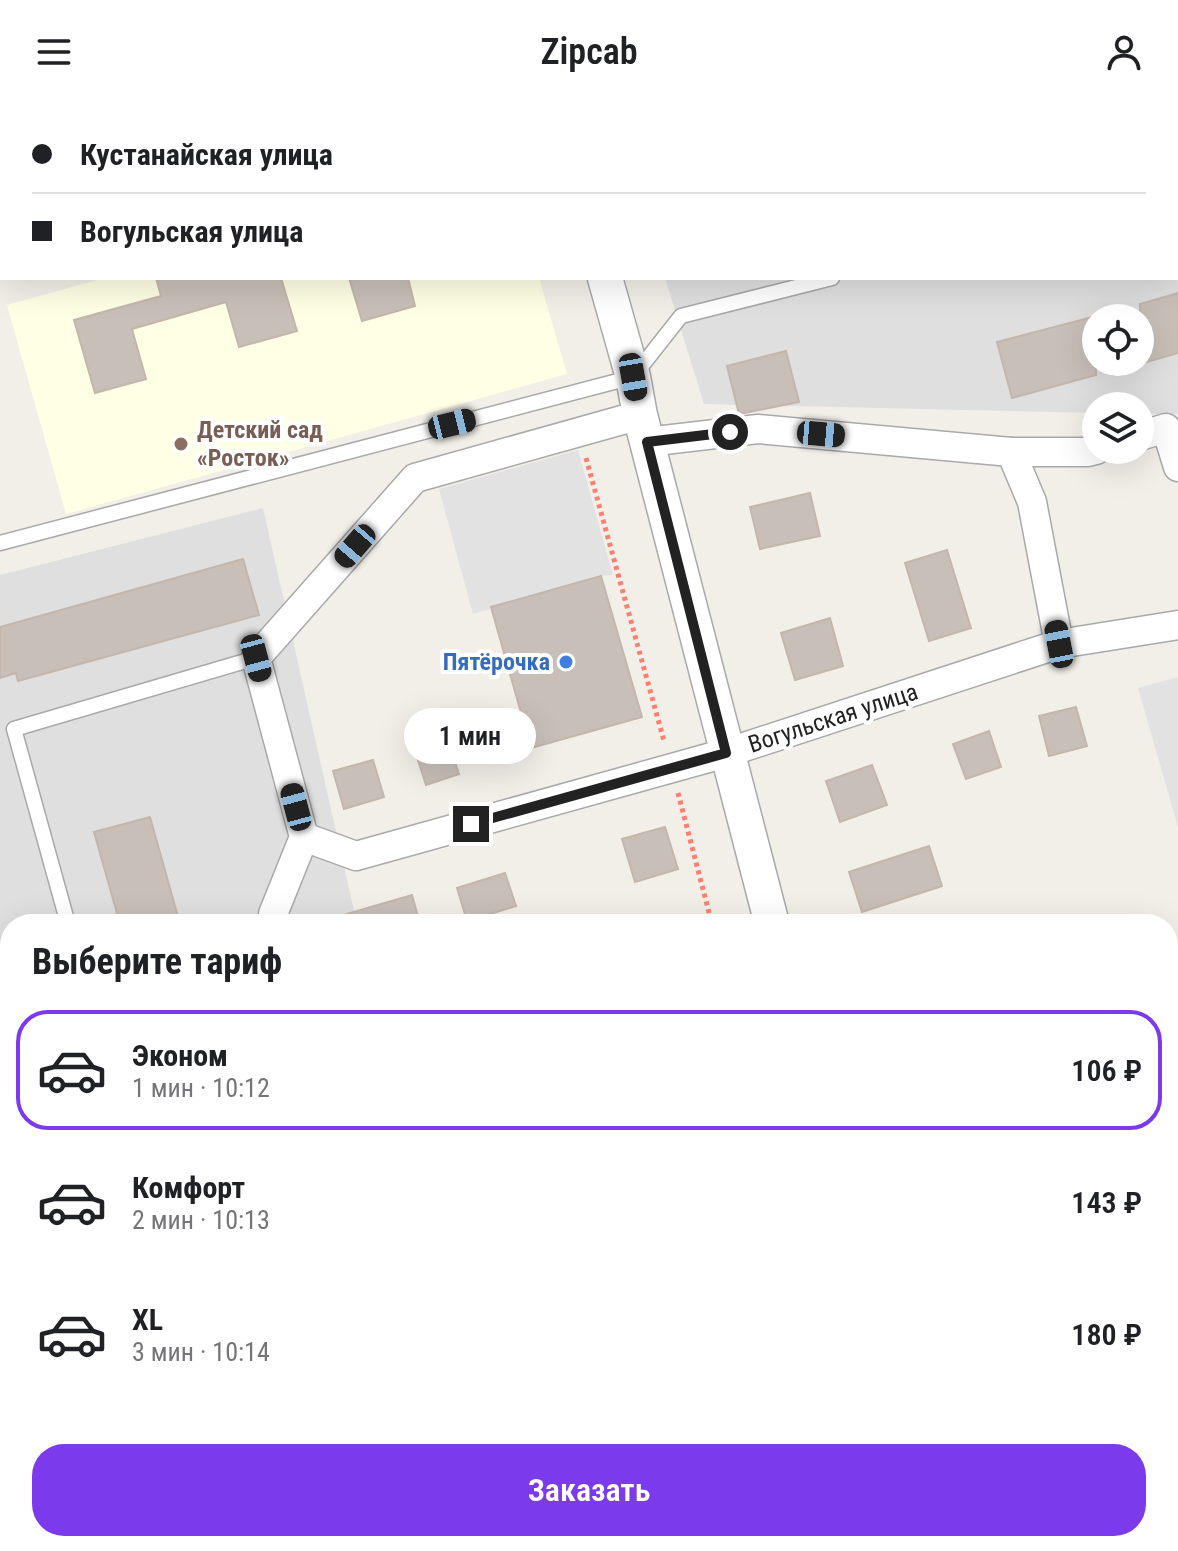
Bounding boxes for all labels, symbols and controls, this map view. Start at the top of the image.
icon: menu [32,30,76,74]
icon: person [1102,30,1146,74]
text: Zipcab [540,31,638,73]
text: Кустанайская улица [80,137,333,172]
text: Вогульская улица [80,214,303,249]
map controls [1082,304,1154,464]
button: locate [1082,304,1154,376]
car [617,351,649,403]
button: layers [1082,392,1154,464]
car [426,407,478,441]
route start [712,414,748,450]
place label: Детский сад «Росток» [197,416,323,472]
car [796,420,846,448]
marker: Детский сад «Росток» [172,435,190,453]
car [330,520,380,572]
car [1043,618,1075,670]
car [238,632,274,684]
place label: Пятёрочка [443,648,550,676]
marker: Пятёрочка [557,653,575,671]
street label: Вогульская улица [745,677,921,759]
callout: 1 мин [405,708,537,764]
text: 1 мин [439,721,501,751]
car [278,781,314,833]
route end [453,806,489,842]
text: Выберите тариф [32,941,282,983]
icon: car [36,1034,108,1106]
text: Эконом [132,1038,228,1073]
text: 106 ₽ [1071,1053,1142,1088]
text: 1 мин · 10:12 [132,1073,270,1103]
icon: car [36,1166,108,1238]
text: Комфорт [132,1170,245,1205]
text: 143 ₽ [1071,1185,1142,1220]
text: 2 мин · 10:13 [132,1205,270,1235]
icon: car [36,1298,108,1370]
text: XL [132,1302,163,1337]
text: 180 ₽ [1071,1317,1142,1352]
text: 3 мин · 10:14 [132,1337,270,1367]
button: Заказать [32,1444,1146,1536]

